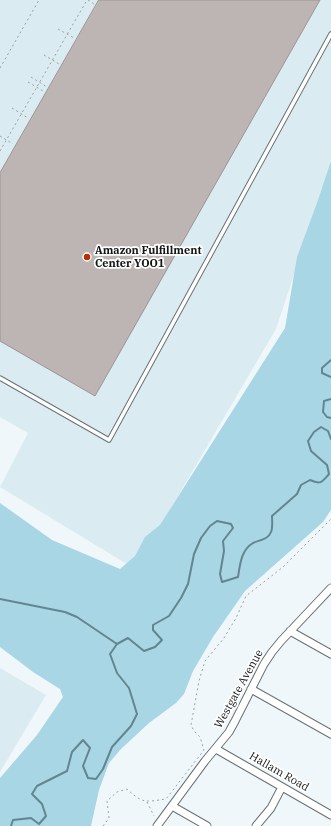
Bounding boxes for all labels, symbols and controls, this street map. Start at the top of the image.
place label: Amazon Fulfillment Center YOO1 [95,244,202,270]
marker: Amazon Fulfillment Center YOO1 [82,252,92,262]
street label: Westgate Avenue [212,647,266,731]
street label: Hallam Road [247,750,311,794]

